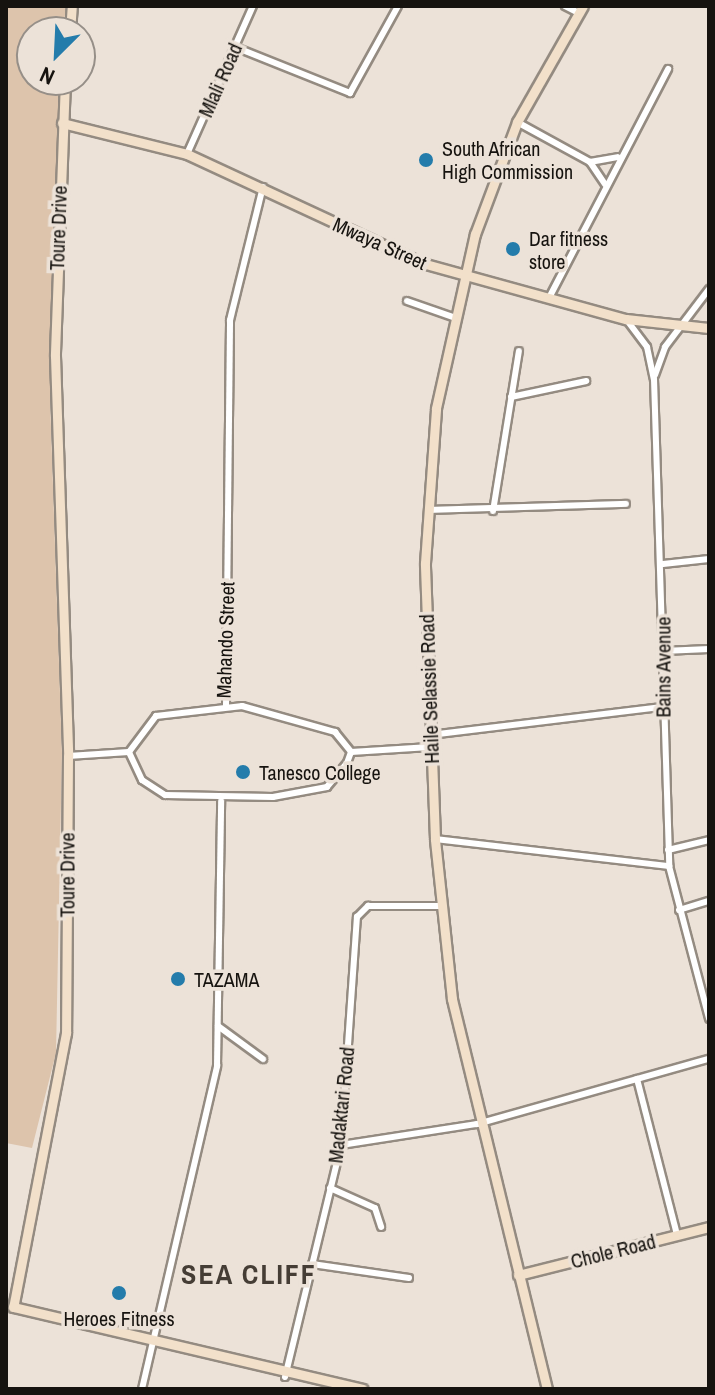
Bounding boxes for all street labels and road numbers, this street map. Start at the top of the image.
street label: Mlali Road [193,39,247,121]
street label: Toure Drive [45,185,71,271]
street label: Mwaya Street [329,212,431,274]
street label: Mahando Street [211,581,239,699]
street label: Haile Selassie Road [414,614,444,764]
street label: Bains Avenue [651,616,675,718]
street label: Toure Drive [55,833,79,917]
street label: Madaktari Road [323,1046,359,1164]
street label: Chole Road [568,1229,658,1273]

